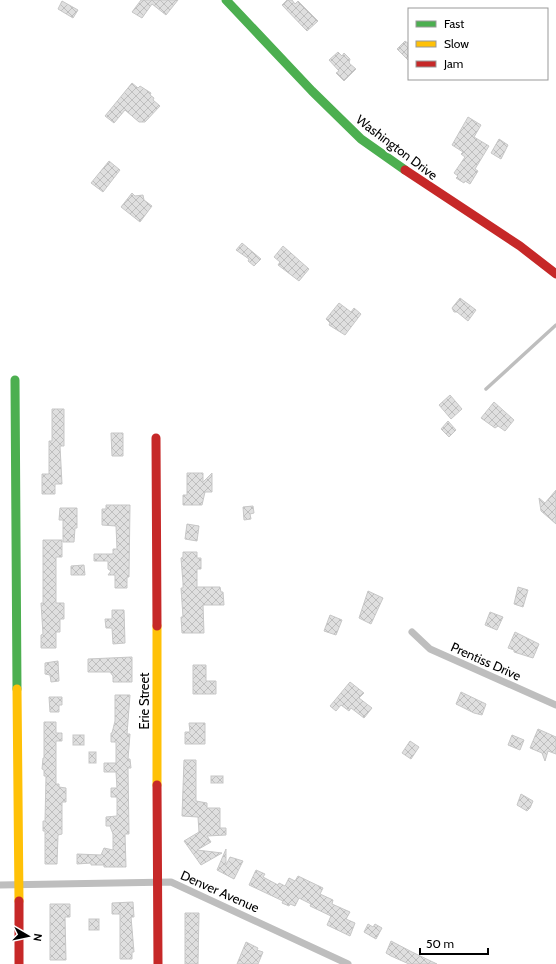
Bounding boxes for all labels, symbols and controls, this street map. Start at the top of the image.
legend [408,8,548,80]
text: Fast [444,16,464,31]
text: Slow [444,36,469,51]
text: Jam [443,56,463,71]
street label: Washington Drive [353,111,441,183]
street label: Prentiss Drive [448,638,524,684]
street label: Erie Street [136,672,152,729]
street label: Denver Avenue [178,867,262,916]
north arrow [8,916,48,956]
scale bar [420,930,488,956]
text: N [30,933,45,943]
text: 50 m [426,936,454,951]

